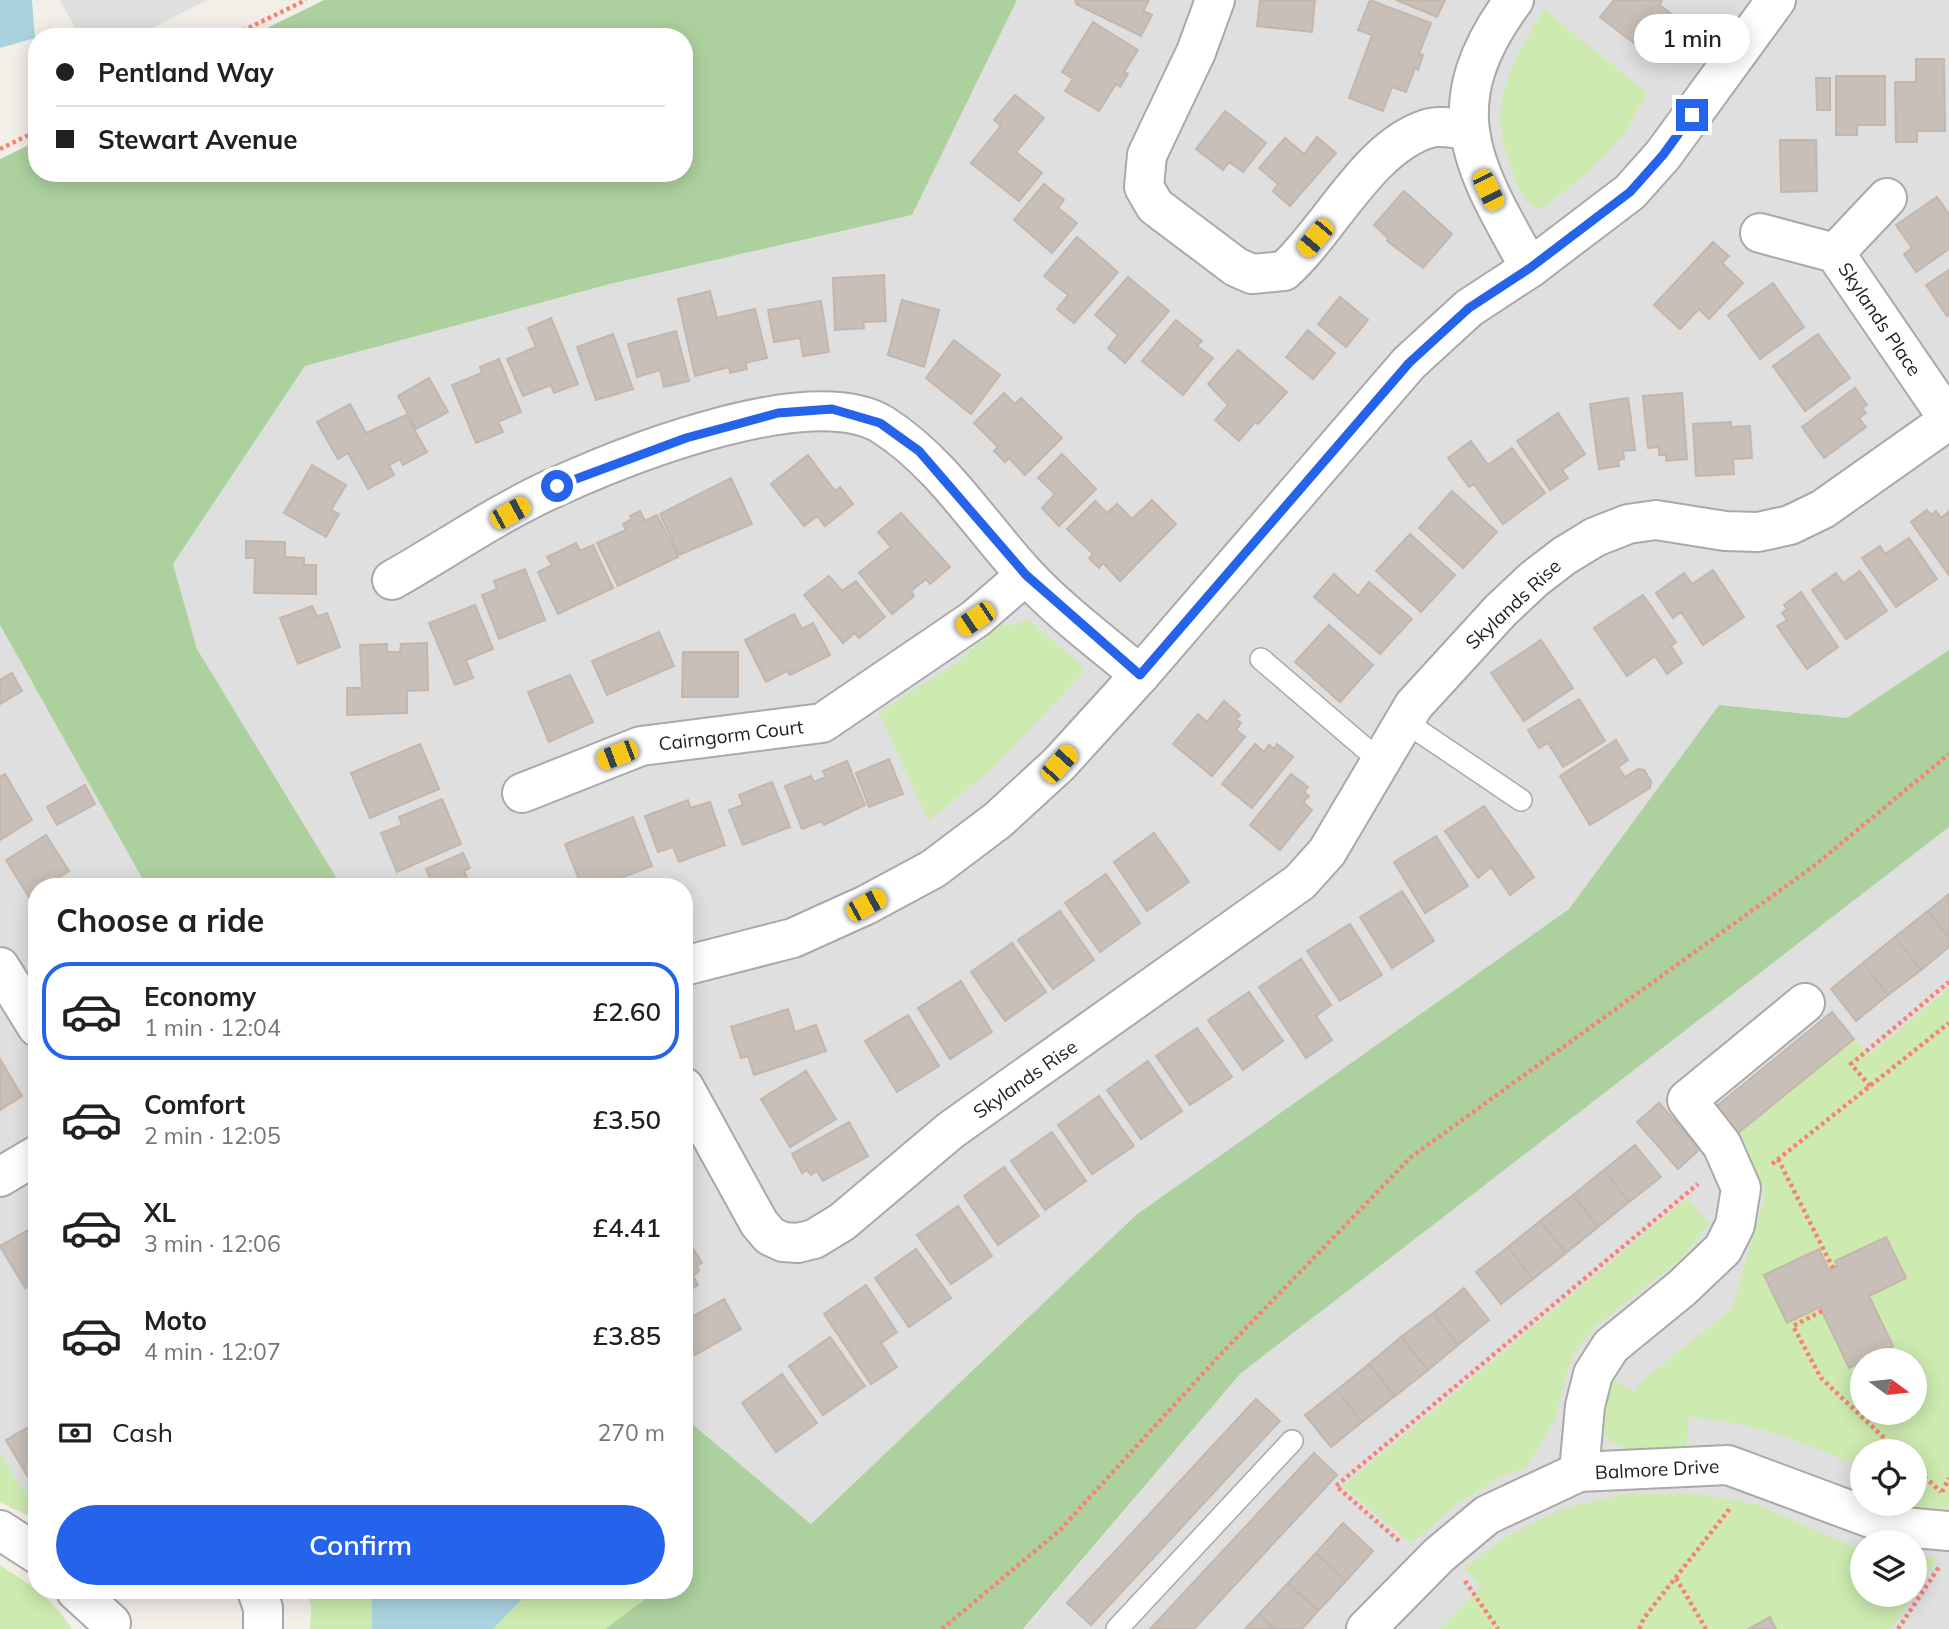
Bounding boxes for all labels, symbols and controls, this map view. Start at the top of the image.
callout: 1 min [1634,13,1750,62]
text: 1 min [1662,24,1722,53]
text: Pentland Way [98,56,274,89]
route end [1676,99,1708,131]
text: Stewart Avenue [98,123,297,156]
car [1470,167,1507,213]
car [1294,215,1337,261]
street label: Skylands Place [1833,258,1927,380]
route start [541,470,573,502]
car [487,494,534,532]
street label: Skylands Rise [1460,554,1566,654]
car [952,599,999,639]
street label: Cairngorm Court [657,714,805,756]
car [594,738,641,772]
car [1038,741,1081,787]
car [843,886,890,924]
text: Choose a ride [56,900,264,940]
icon: car [60,980,123,1043]
text: Economy [144,980,256,1013]
text: £2.60 [592,995,661,1028]
text: 1 min · 12:04 [144,1013,281,1042]
street label: Skylands Rise [968,1034,1082,1124]
icon: car [60,1088,123,1151]
text: Comfort [144,1088,245,1121]
text: £3.50 [592,1103,661,1136]
text: 2 min · 12:05 [144,1121,281,1150]
icon: car [60,1196,123,1259]
text: XL [144,1196,176,1229]
text: £4.41 [592,1211,661,1244]
text: 3 min · 12:06 [144,1229,281,1258]
icon: car [60,1304,123,1367]
text: Moto [144,1304,207,1337]
text: £3.85 [592,1319,661,1352]
text: 4 min · 12:07 [144,1337,281,1366]
north arrow [1850,1348,1927,1424]
map controls [1850,1348,1927,1607]
icon: cash [56,1414,94,1452]
text: Cash [112,1416,173,1449]
text: 270 m [597,1418,665,1447]
button: locate [1850,1439,1927,1516]
street label: Balmore Drive [1594,1454,1720,1484]
button: Confirm [56,1505,665,1585]
button: layers [1850,1530,1927,1607]

